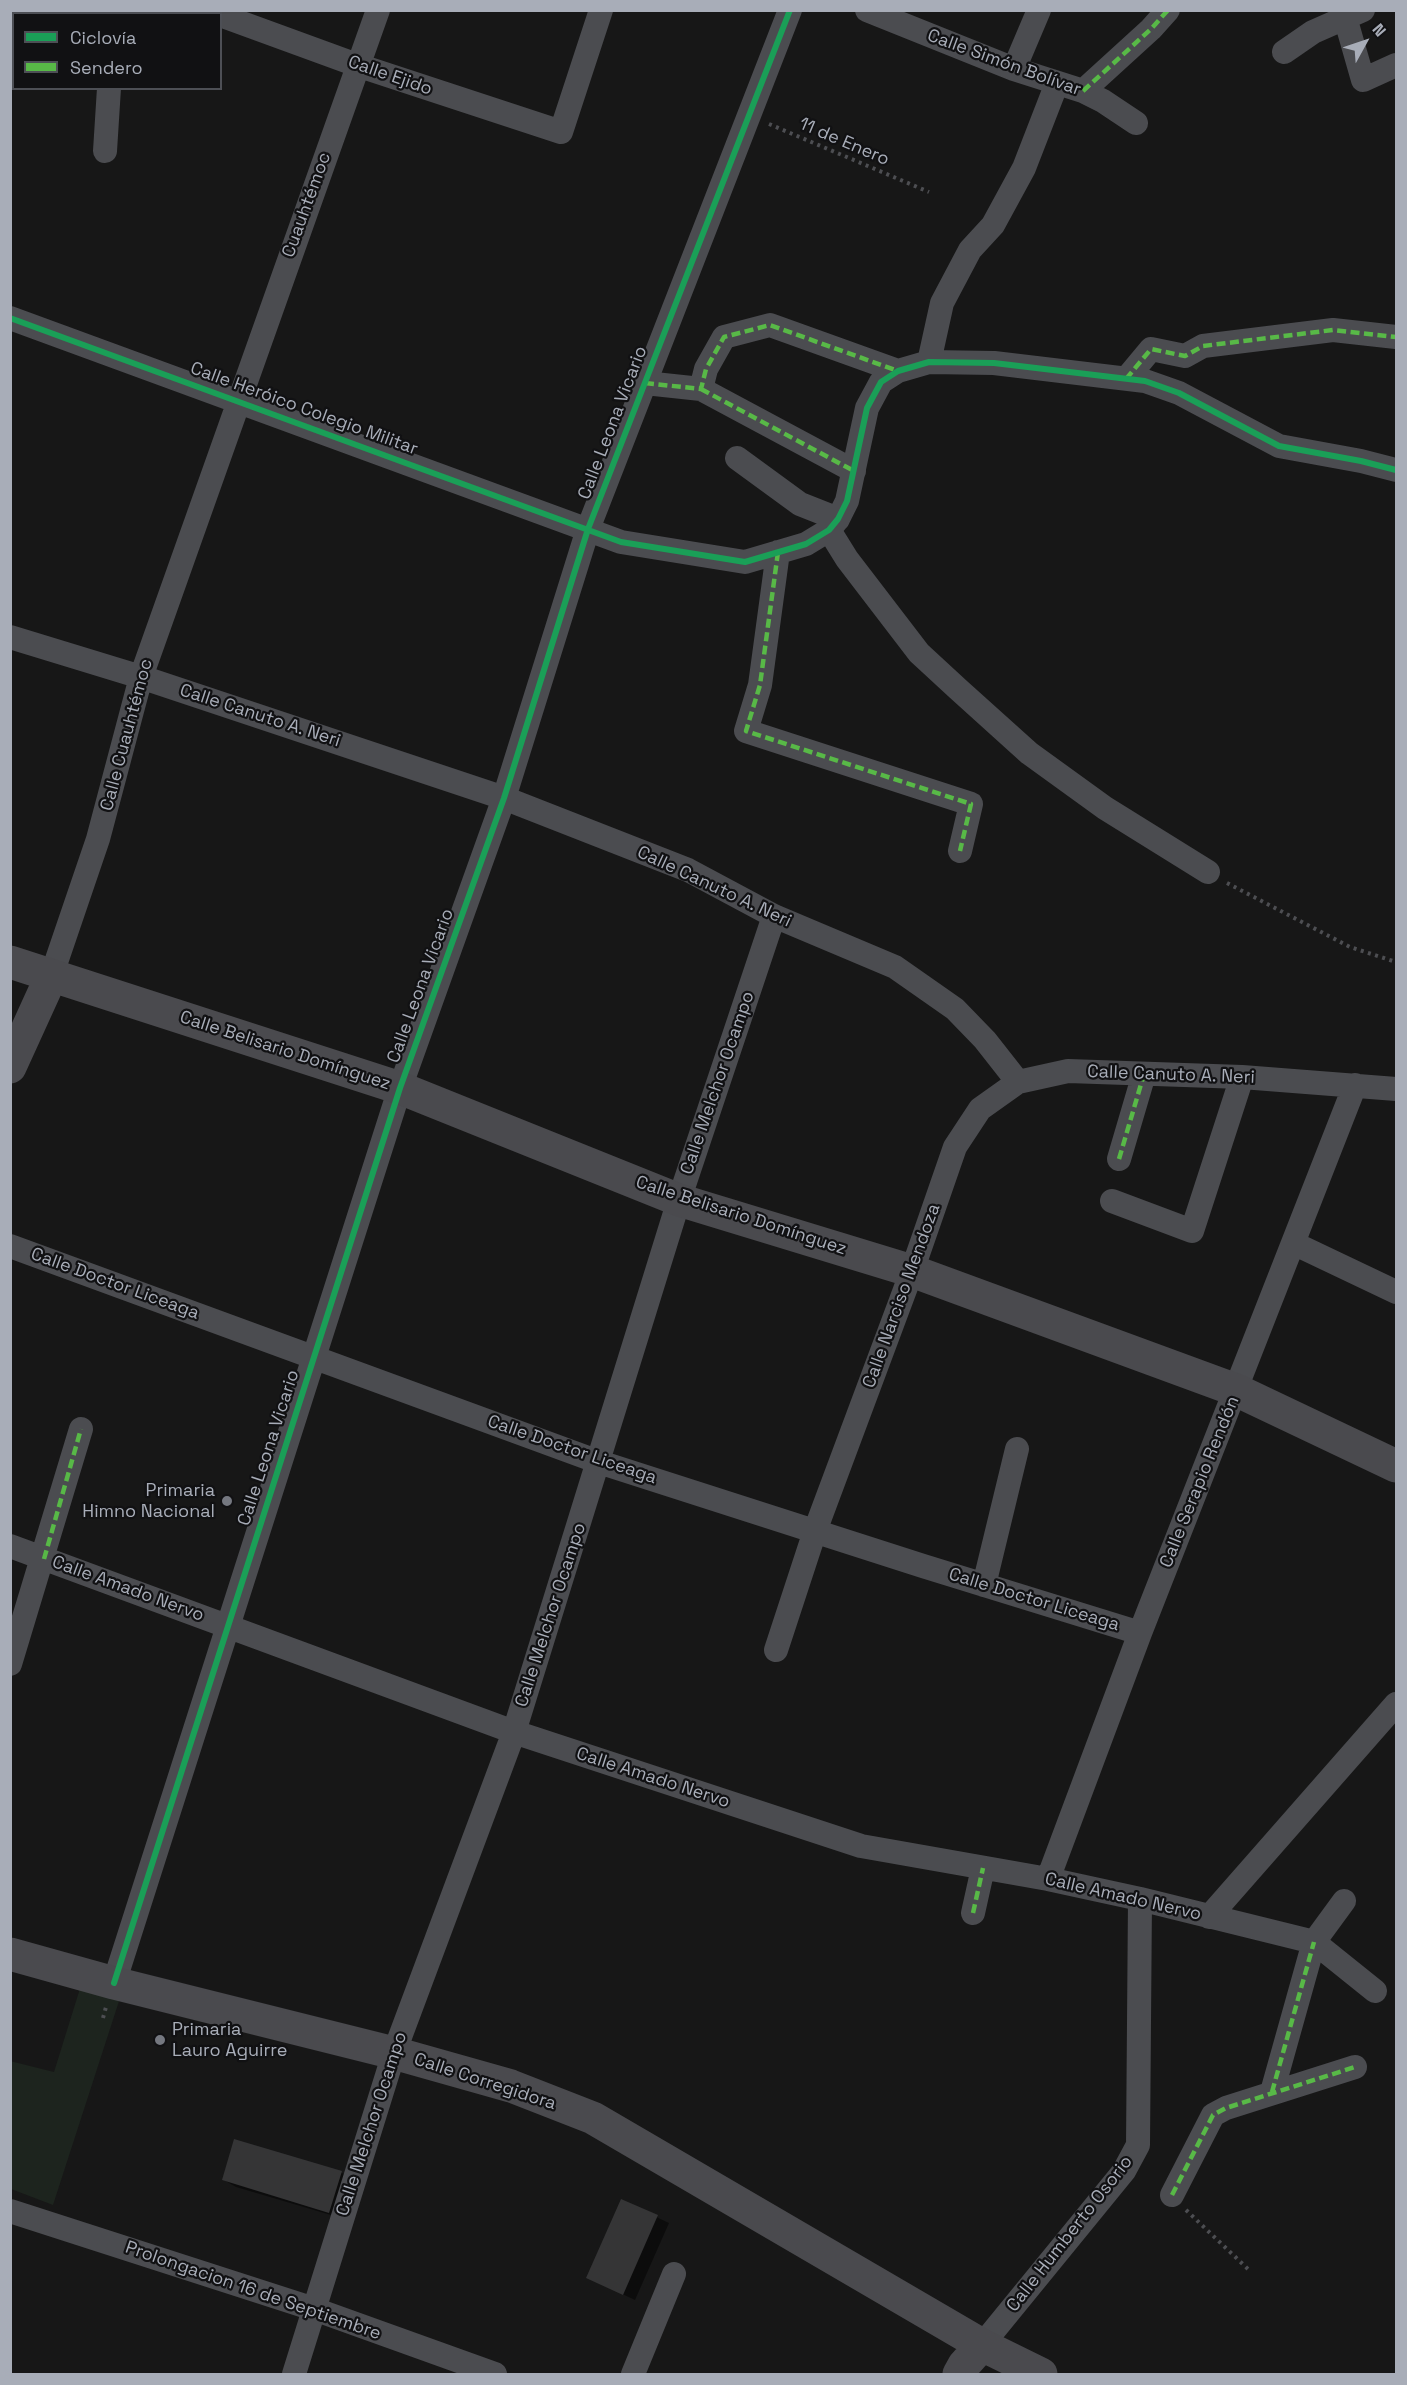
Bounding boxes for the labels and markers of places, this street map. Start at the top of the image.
place label: Primaria Himno Nacional [82,1480,215,1522]
marker: Primaria Himno Nacional [220,1494,234,1508]
place label: Primaria Lauro Aguirre [172,2019,287,2062]
marker: Primaria Lauro Aguirre [153,2033,167,2047]

